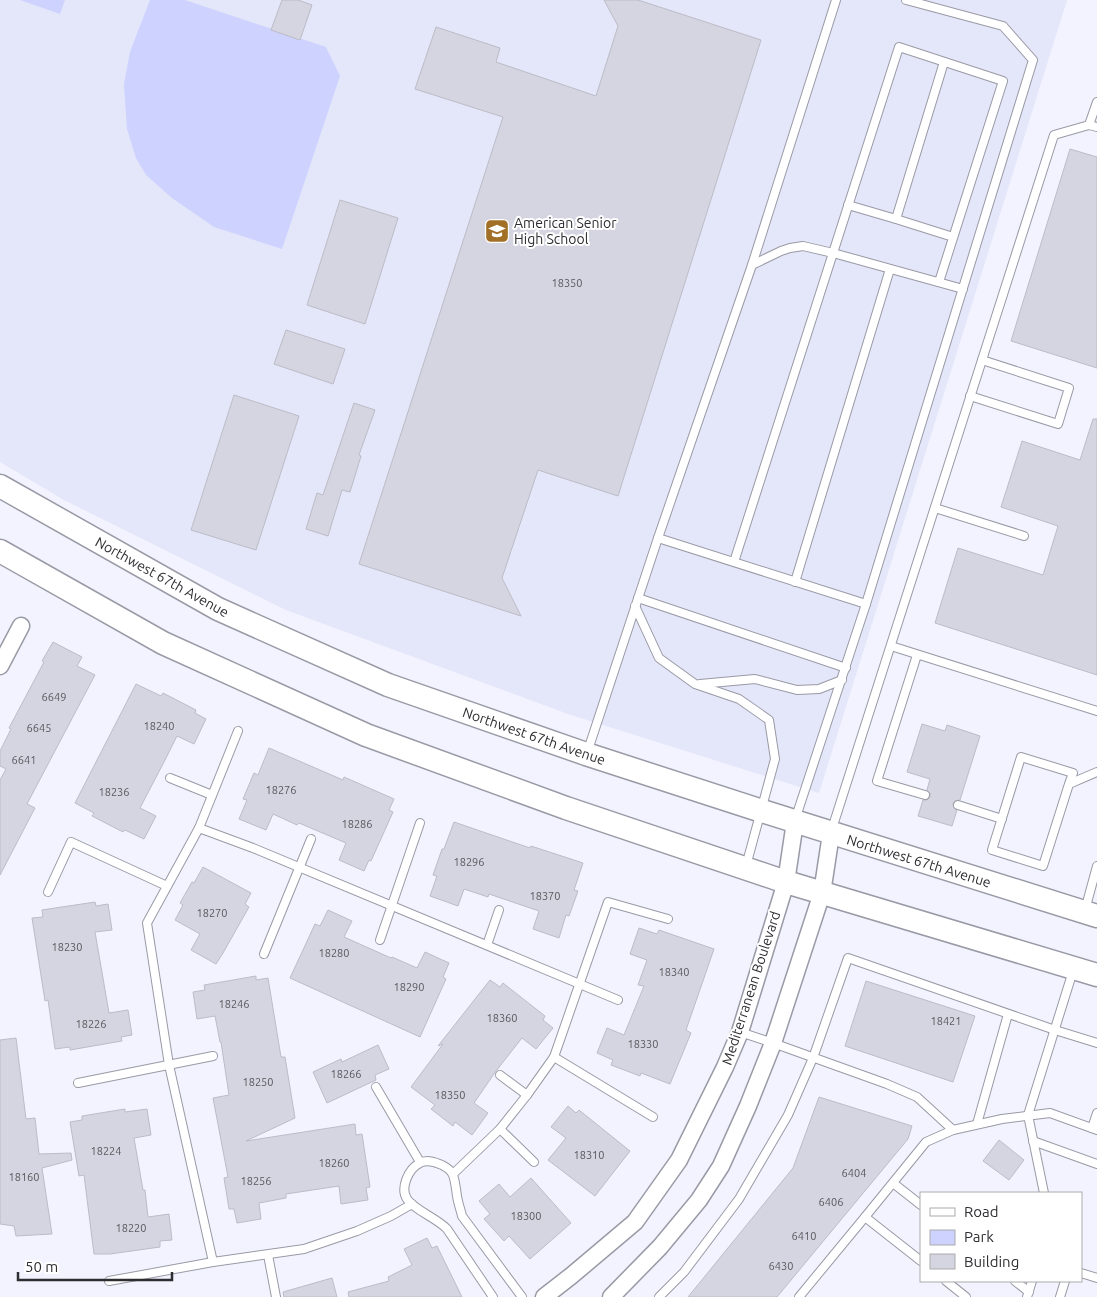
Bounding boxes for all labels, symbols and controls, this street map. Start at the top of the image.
place label: American Senior High School [514,215,617,247]
school or university icon: American Senior High School [484,218,510,244]
house number: 18350 [551,277,583,289]
street label: Northwest 67th Avenue [93,534,231,620]
house number: 6649 [42,691,66,703]
street label: Northwest 67th Avenue [460,704,608,768]
house number: 18240 [143,720,175,732]
house number: 6645 [27,722,51,734]
house number: 6641 [12,754,36,766]
house number: 18276 [265,784,297,796]
house number: 18236 [98,786,130,798]
house number: 18286 [341,818,373,830]
street label: Northwest 67th Avenue [845,831,993,891]
house number: 18296 [453,856,485,868]
house number: 18370 [529,890,561,902]
house number: 18270 [196,907,228,919]
street label: Mediterranean Boulevard [719,909,783,1067]
house number: 18230 [51,941,83,953]
house number: 18280 [318,947,350,959]
house number: 18340 [658,966,690,978]
house number: 18290 [393,981,425,993]
house number: 18246 [218,998,250,1010]
house number: 18360 [486,1012,518,1024]
house number: 18421 [930,1015,962,1027]
house number: 18226 [75,1018,107,1030]
house number: 18330 [627,1038,659,1050]
house number: 18266 [330,1068,362,1080]
house number: 18250 [242,1076,274,1088]
house number: 18350 [434,1089,466,1101]
house number: 18224 [90,1145,122,1157]
house number: 18310 [573,1149,605,1161]
house number: 18260 [318,1157,350,1169]
house number: 6404 [842,1167,866,1179]
house number: 18160 [8,1171,40,1183]
house number: 18256 [240,1175,272,1187]
legend [920,1192,1082,1282]
house number: 6406 [819,1196,843,1208]
text: Road [964,1203,999,1220]
house number: 18300 [510,1210,542,1222]
house number: 18220 [115,1222,147,1234]
text: Park [964,1228,994,1245]
house number: 6410 [792,1230,816,1242]
scale bar [18,1250,171,1282]
text: Building [964,1253,1019,1270]
text: 50 m [25,1258,58,1275]
house number: 6430 [769,1260,793,1272]

